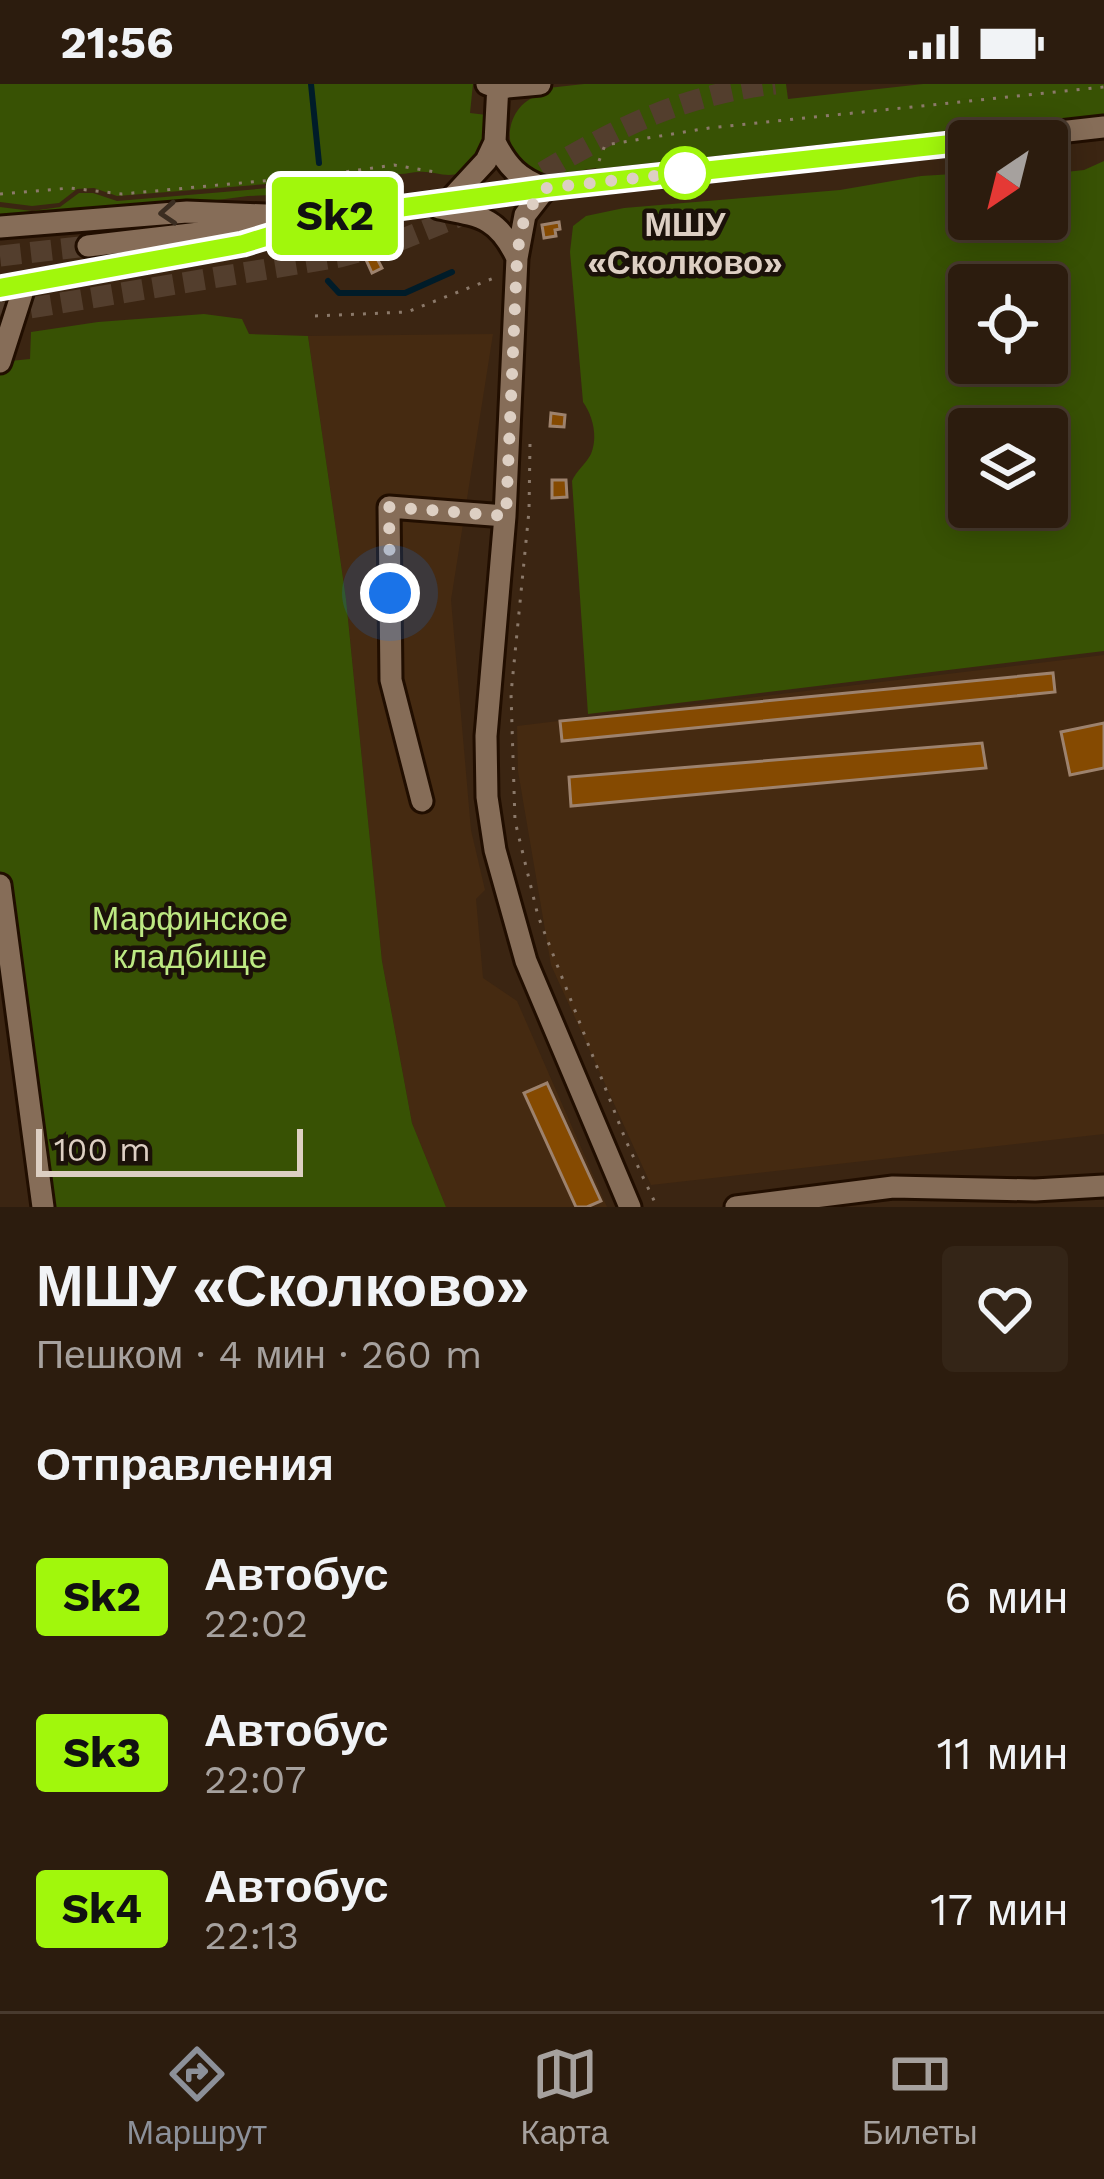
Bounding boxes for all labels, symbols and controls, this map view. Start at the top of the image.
text: 21:56 [60,16,174,69]
north arrow [948,120,1068,240]
map controls [948,120,1068,528]
marker: МШУ «Сколково» [660,148,710,198]
line badge: Sk2 [266,177,404,255]
text: Sk2 [296,191,374,240]
one-way arrow [158,200,177,226]
place label: МШУ «Сколково» [587,205,783,282]
button: locate [948,264,1068,384]
button: layers [948,408,1068,528]
your location [360,563,420,623]
park label: Марфинское кладбище [92,899,288,976]
scale bar [36,1123,303,1176]
text: 100 m [54,1130,151,1169]
button: heart [942,1246,1068,1372]
text: МШУ «Сколково» [36,1253,529,1320]
text: Пешком · 4 мин · 260 m [36,1332,482,1377]
text: Отправления [36,1438,334,1491]
text: Автобус [204,1548,389,1601]
text: 6 мин [944,1571,1068,1624]
text: Sk2 [63,1572,141,1621]
text: 22:02 [204,1601,308,1646]
text: Автобус [204,1704,389,1757]
text: 11 мин [937,1727,1068,1780]
text: Sk3 [63,1728,141,1777]
text: 22:07 [204,1757,306,1802]
text: Автобус [204,1860,389,1913]
text: 17 мин [930,1883,1068,1936]
text: Sk4 [62,1884,142,1933]
text: 22:13 [204,1913,299,1958]
tab: Маршрут [127,2041,267,2152]
tab: Карта [520,2041,609,2152]
tab: Билеты [862,2041,977,2152]

